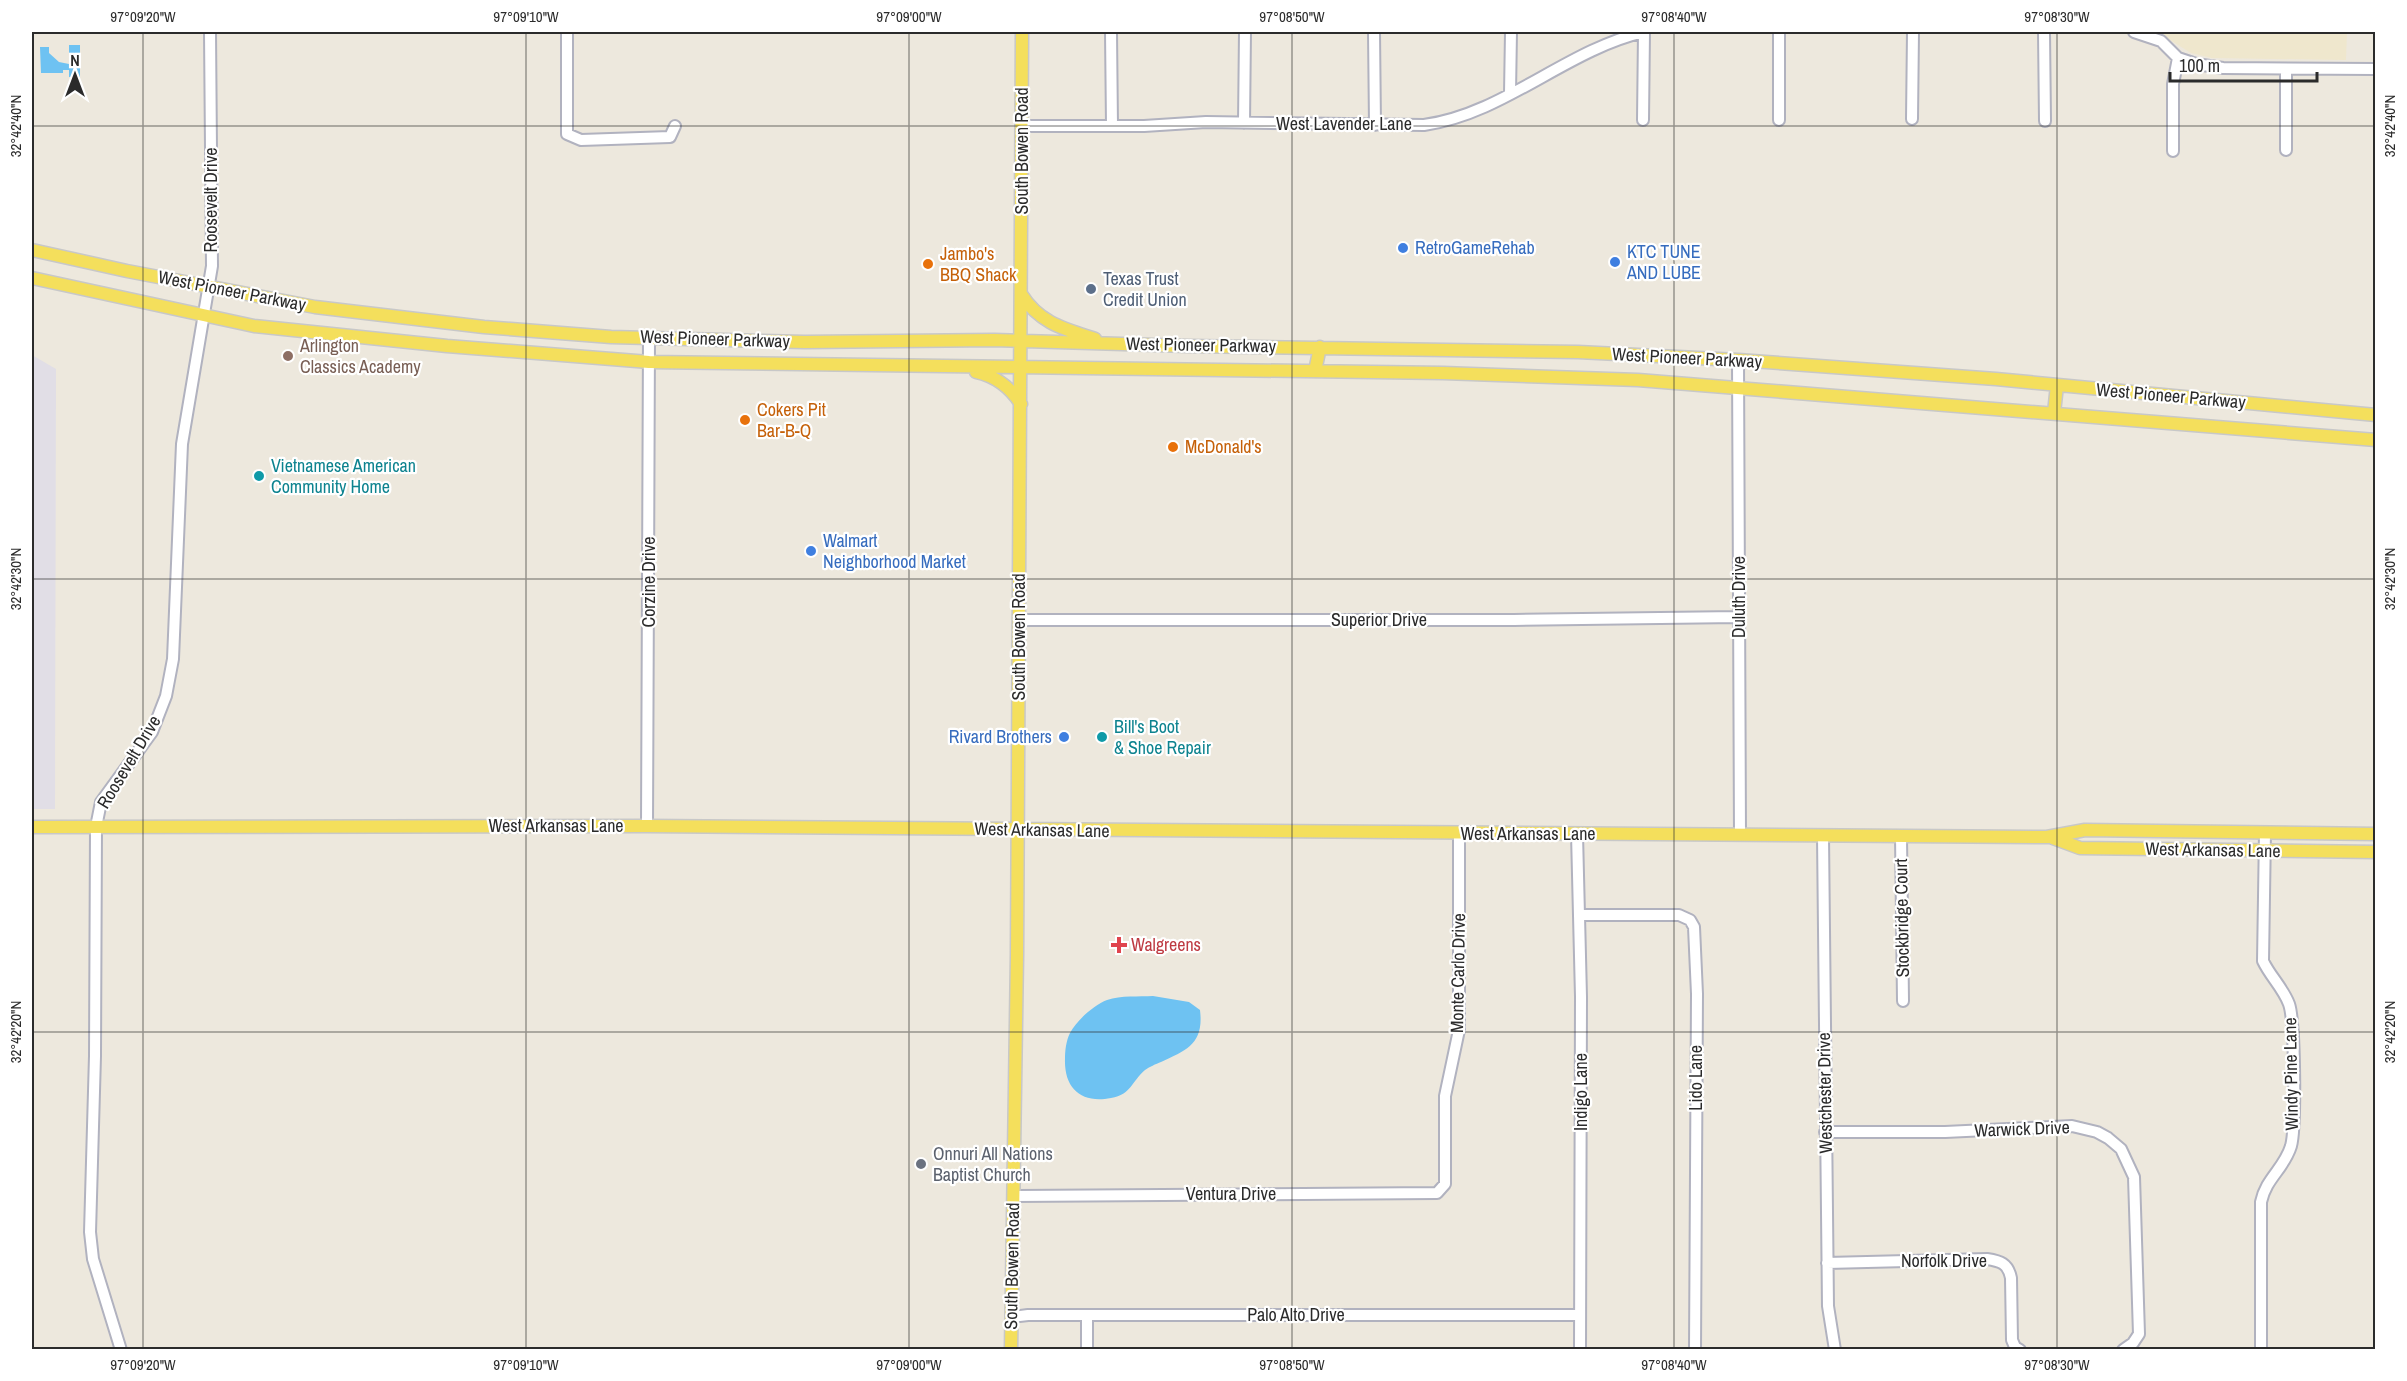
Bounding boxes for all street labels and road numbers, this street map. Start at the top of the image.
street label: South Bowen Road [1009,87,1034,215]
street label: West Lavender Lane [1276,111,1412,136]
street label: Roosevelt Drive [198,148,223,253]
street label: West Pioneer Parkway [156,264,309,317]
street label: West Pioneer Parkway [640,323,791,354]
street label: West Pioneer Parkway [1126,331,1277,358]
street label: West Pioneer Parkway [1612,341,1763,374]
street label: West Pioneer Parkway [2095,377,2247,415]
street label: Corzine Drive [636,536,661,628]
street label: Duluth Drive [1726,556,1751,638]
street label: South Bowen Road [1006,573,1031,701]
street label: Superior Drive [1331,607,1427,632]
street label: Roosevelt Drive [91,710,166,813]
street label: West Arkansas Lane [488,813,624,838]
street label: West Arkansas Lane [974,816,1110,843]
street label: West Arkansas Lane [1460,821,1596,846]
street label: West Arkansas Lane [2145,836,2281,863]
street label: Stockbridge Court [1888,858,1915,978]
street label: Monte Carlo Drive [1444,913,1471,1033]
street label: Windy Pine Lane [2277,1017,2304,1131]
street label: Westchester Drive [1811,1032,1838,1154]
street label: Lido Lane [1683,1045,1708,1111]
street label: Indigo Lane [1568,1053,1593,1131]
street label: Warwick Drive [1974,1114,2070,1143]
street label: Ventura Drive [1186,1181,1276,1206]
street label: South Bowen Road [998,1202,1025,1330]
street label: Norfolk Drive [1901,1248,1987,1273]
street label: Palo Alto Drive [1247,1302,1345,1327]

